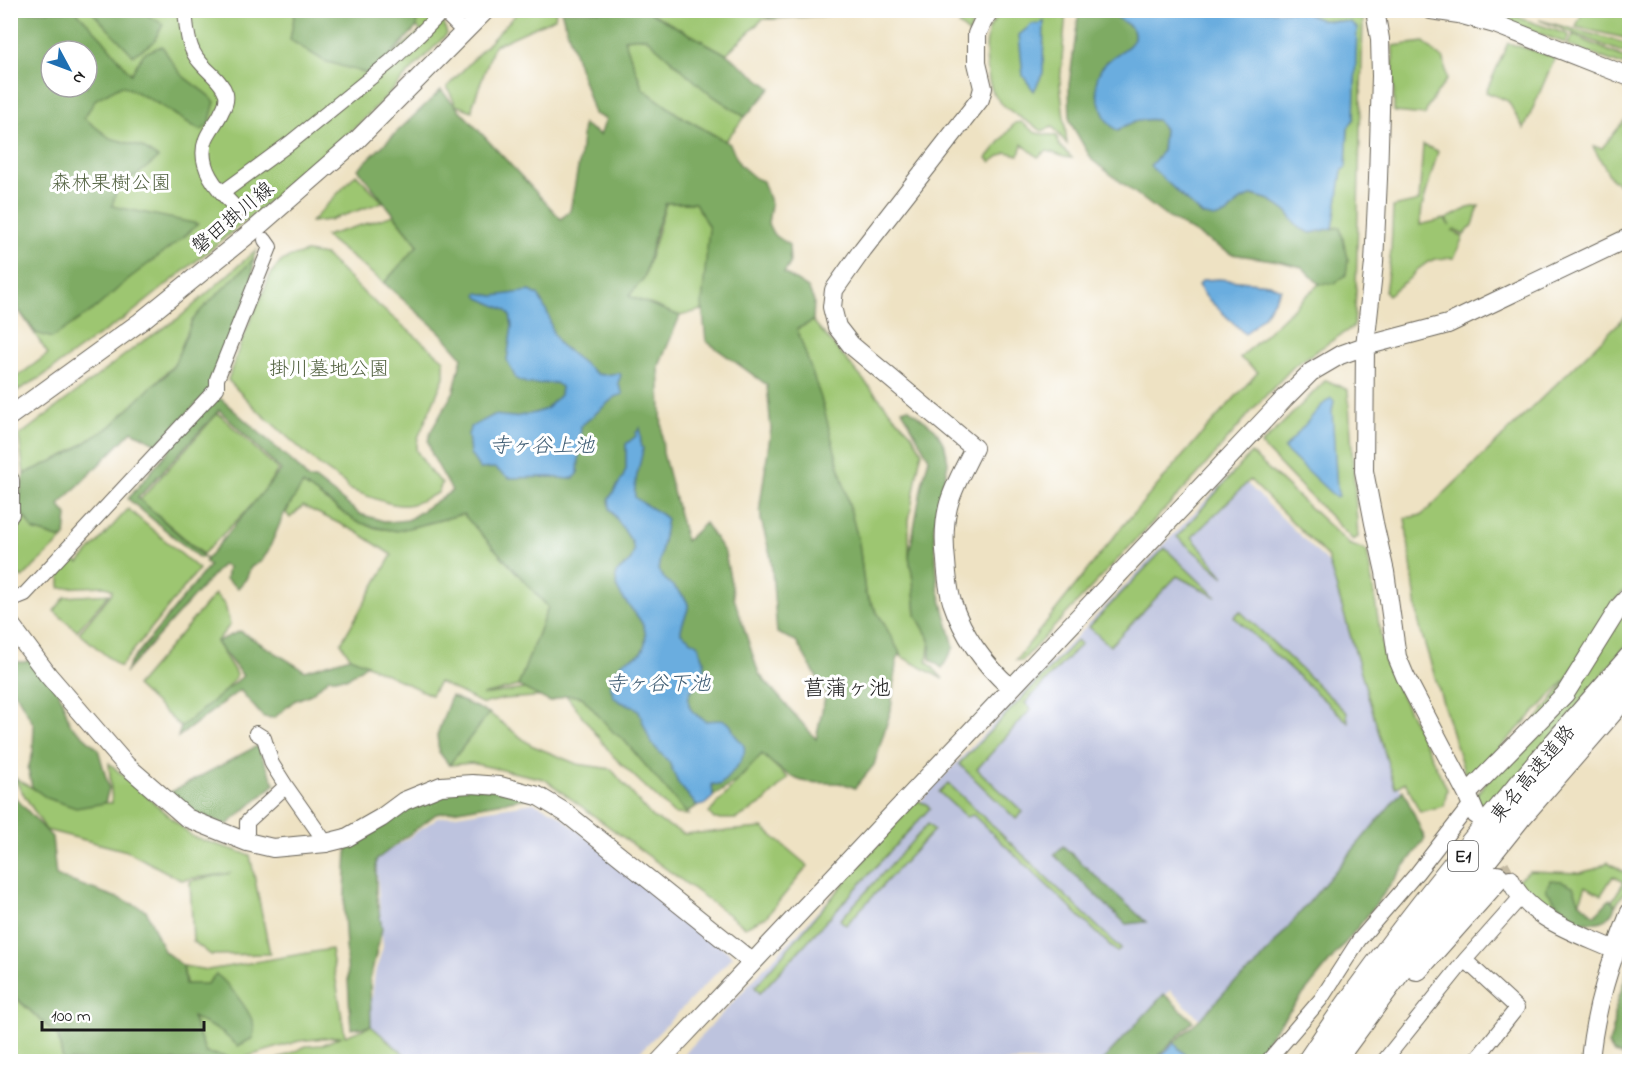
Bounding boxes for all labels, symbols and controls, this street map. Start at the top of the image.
north arrow [39,39,99,99]
text: N [66,66,91,90]
park label: 森林果樹公園 [51,170,171,199]
street label: 磐田掛川線 [186,176,281,262]
park label: 掛川墓地公園 [269,356,389,385]
water label: 寺ヶ谷上池 [490,432,595,462]
water label: 寺ヶ谷下池 [606,670,711,700]
district label: 菖蒲ヶ池 [803,674,891,706]
street label: 東名高速道路 [1484,719,1584,830]
road number: E1 [1448,841,1478,871]
scale bar [42,994,204,1032]
text: 100 m [51,1004,91,1030]

